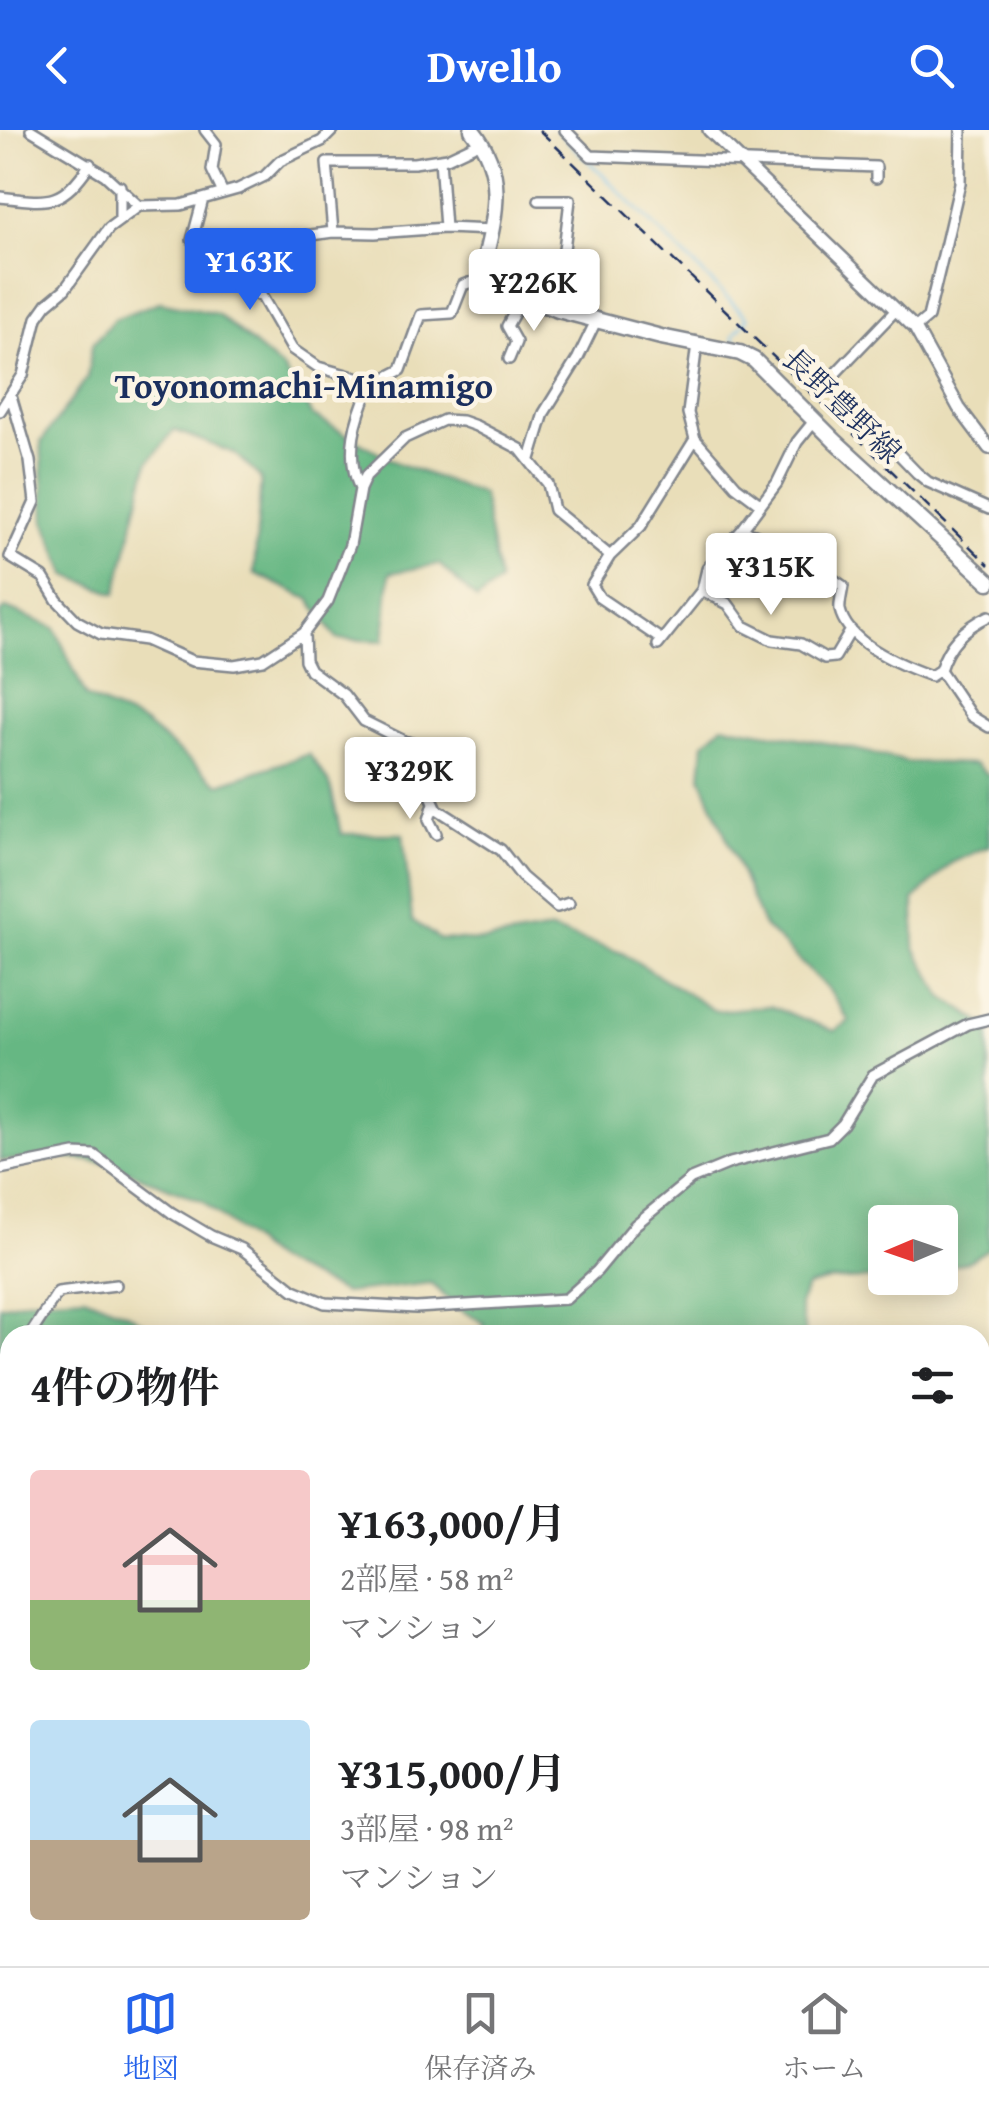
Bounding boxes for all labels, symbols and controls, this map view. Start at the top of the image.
text: Dwello [427,33,562,98]
icon: back [30,38,85,93]
icon: search [904,38,959,93]
pin: ¥163K [180,228,320,313]
text: ¥163K [207,237,293,284]
pin: ¥226K [464,249,604,334]
text: ¥226K [491,258,577,305]
street label: 長野豊野線 [773,337,912,473]
district label: Toyonomachi-Minamigo [115,360,493,411]
pin: ¥315K [701,533,841,618]
text: ¥315K [728,542,814,589]
pin: ¥329K [340,737,480,822]
text: ¥329K [367,746,453,793]
north arrow [868,1205,958,1295]
map controls [868,1205,958,1295]
text: 4件の物件 [30,1356,220,1417]
icon: filters [905,1358,960,1413]
text: ¥163,000/月 [340,1492,566,1553]
icon: home [110,1510,230,1630]
text: 2部屋 · 58 m² [340,1555,514,1602]
text: マンション [340,1604,499,1651]
text: ¥315,000/月 [340,1742,566,1803]
icon: home [110,1760,230,1880]
text: 3部屋 · 98 m² [340,1805,514,1852]
text: マンション [340,1854,499,1901]
tab: 地図 [123,1986,179,2088]
tab: 保存済み [424,1986,536,2088]
tab: ホーム [782,1986,866,2088]

